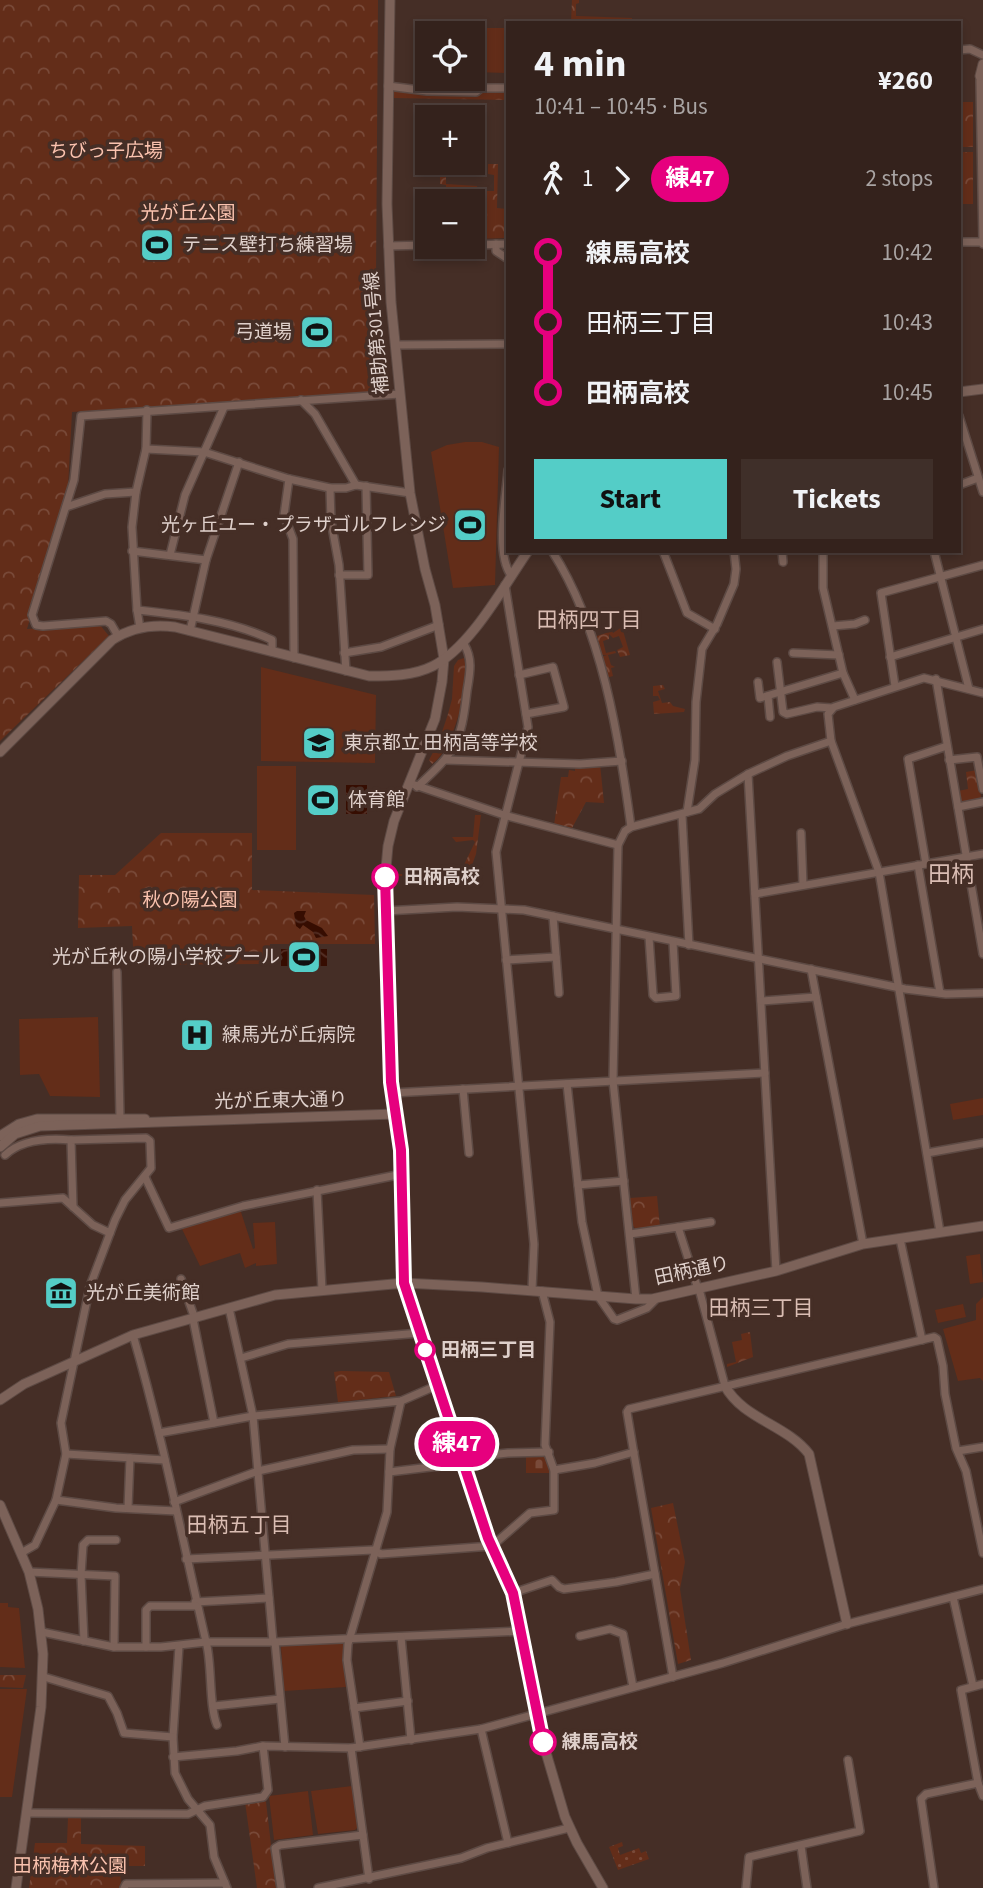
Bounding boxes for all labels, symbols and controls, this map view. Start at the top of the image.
map controls [415,21,485,259]
button: locate [415,21,485,91]
text: 4 min [534,37,626,91]
text: ¥260 [878,62,933,99]
text: 10:41 – 10:45 · Bus [534,90,708,123]
button: + [415,105,485,175]
park label: ちびっ子広場 [49,138,163,165]
icon: walk [534,160,572,198]
icon: forward [603,160,641,198]
text: 練47 [665,161,715,196]
text: 1 [582,162,593,195]
text: 2 stops [866,162,933,195]
button: − [415,189,485,259]
park label: 光が丘公園 [140,200,236,227]
sports icon: テニス壁打ち練習場 [138,226,176,264]
place label: テニス壁打ち練習場 [182,232,353,259]
text: 練馬高校 [586,235,690,272]
text: 10:42 [882,236,933,269]
street label: 補助第301号線 [358,270,396,396]
text: 田柄三丁目 [586,305,716,342]
text: 10:43 [882,306,933,339]
sports icon: 弓道場 [298,313,336,351]
place label: 弓道場 [235,319,292,346]
text: 田柄高校 [586,375,690,412]
text: 10:45 [882,376,933,409]
button: Start [534,459,727,539]
button: Tickets [741,459,933,539]
sports icon: 光ヶ丘ユー・プラザゴルフレンジ [451,506,489,544]
place label: 光ヶ丘ユー・プラザゴルフレンジ [161,512,446,539]
district label: 田柄四丁目 [537,605,642,635]
school or university icon: 東京都立 田柄高等学校 [300,724,338,762]
place label: 東京都立 田柄高等学校 [344,730,538,757]
sports icon: 体育館 [304,781,342,819]
place label: 体育館 [348,787,405,814]
district label: 田柄 [928,858,974,891]
marker: 田柄高校 [372,864,398,890]
place label: 田柄高校 [404,864,480,891]
park label: 秋の陽公園 [142,887,238,914]
sports icon: 光が丘秋の陽小学校プール [285,938,323,976]
place label: 光が丘秋の陽小学校プール [52,944,280,971]
hospital icon: 練馬光が丘病院 [178,1016,216,1054]
place label: 練馬光が丘病院 [222,1022,355,1049]
street label: 光が丘東大通り [214,1086,348,1116]
street label: 田柄通り [652,1250,732,1292]
museum icon: 光が丘美術館 [42,1274,80,1312]
place label: 光が丘美術館 [86,1280,200,1307]
district label: 田柄三丁目 [709,1293,814,1323]
place label: 田柄三丁目 [441,1337,536,1364]
marker: 田柄三丁目 [415,1340,435,1360]
line badge: 練47 [417,1421,497,1467]
text: 練47 [432,1426,482,1461]
district label: 田柄五丁目 [187,1510,292,1540]
marker: 練馬高校 [530,1729,556,1755]
place label: 練馬高校 [562,1729,638,1756]
park label: 田柄梅林公園 [13,1853,127,1880]

